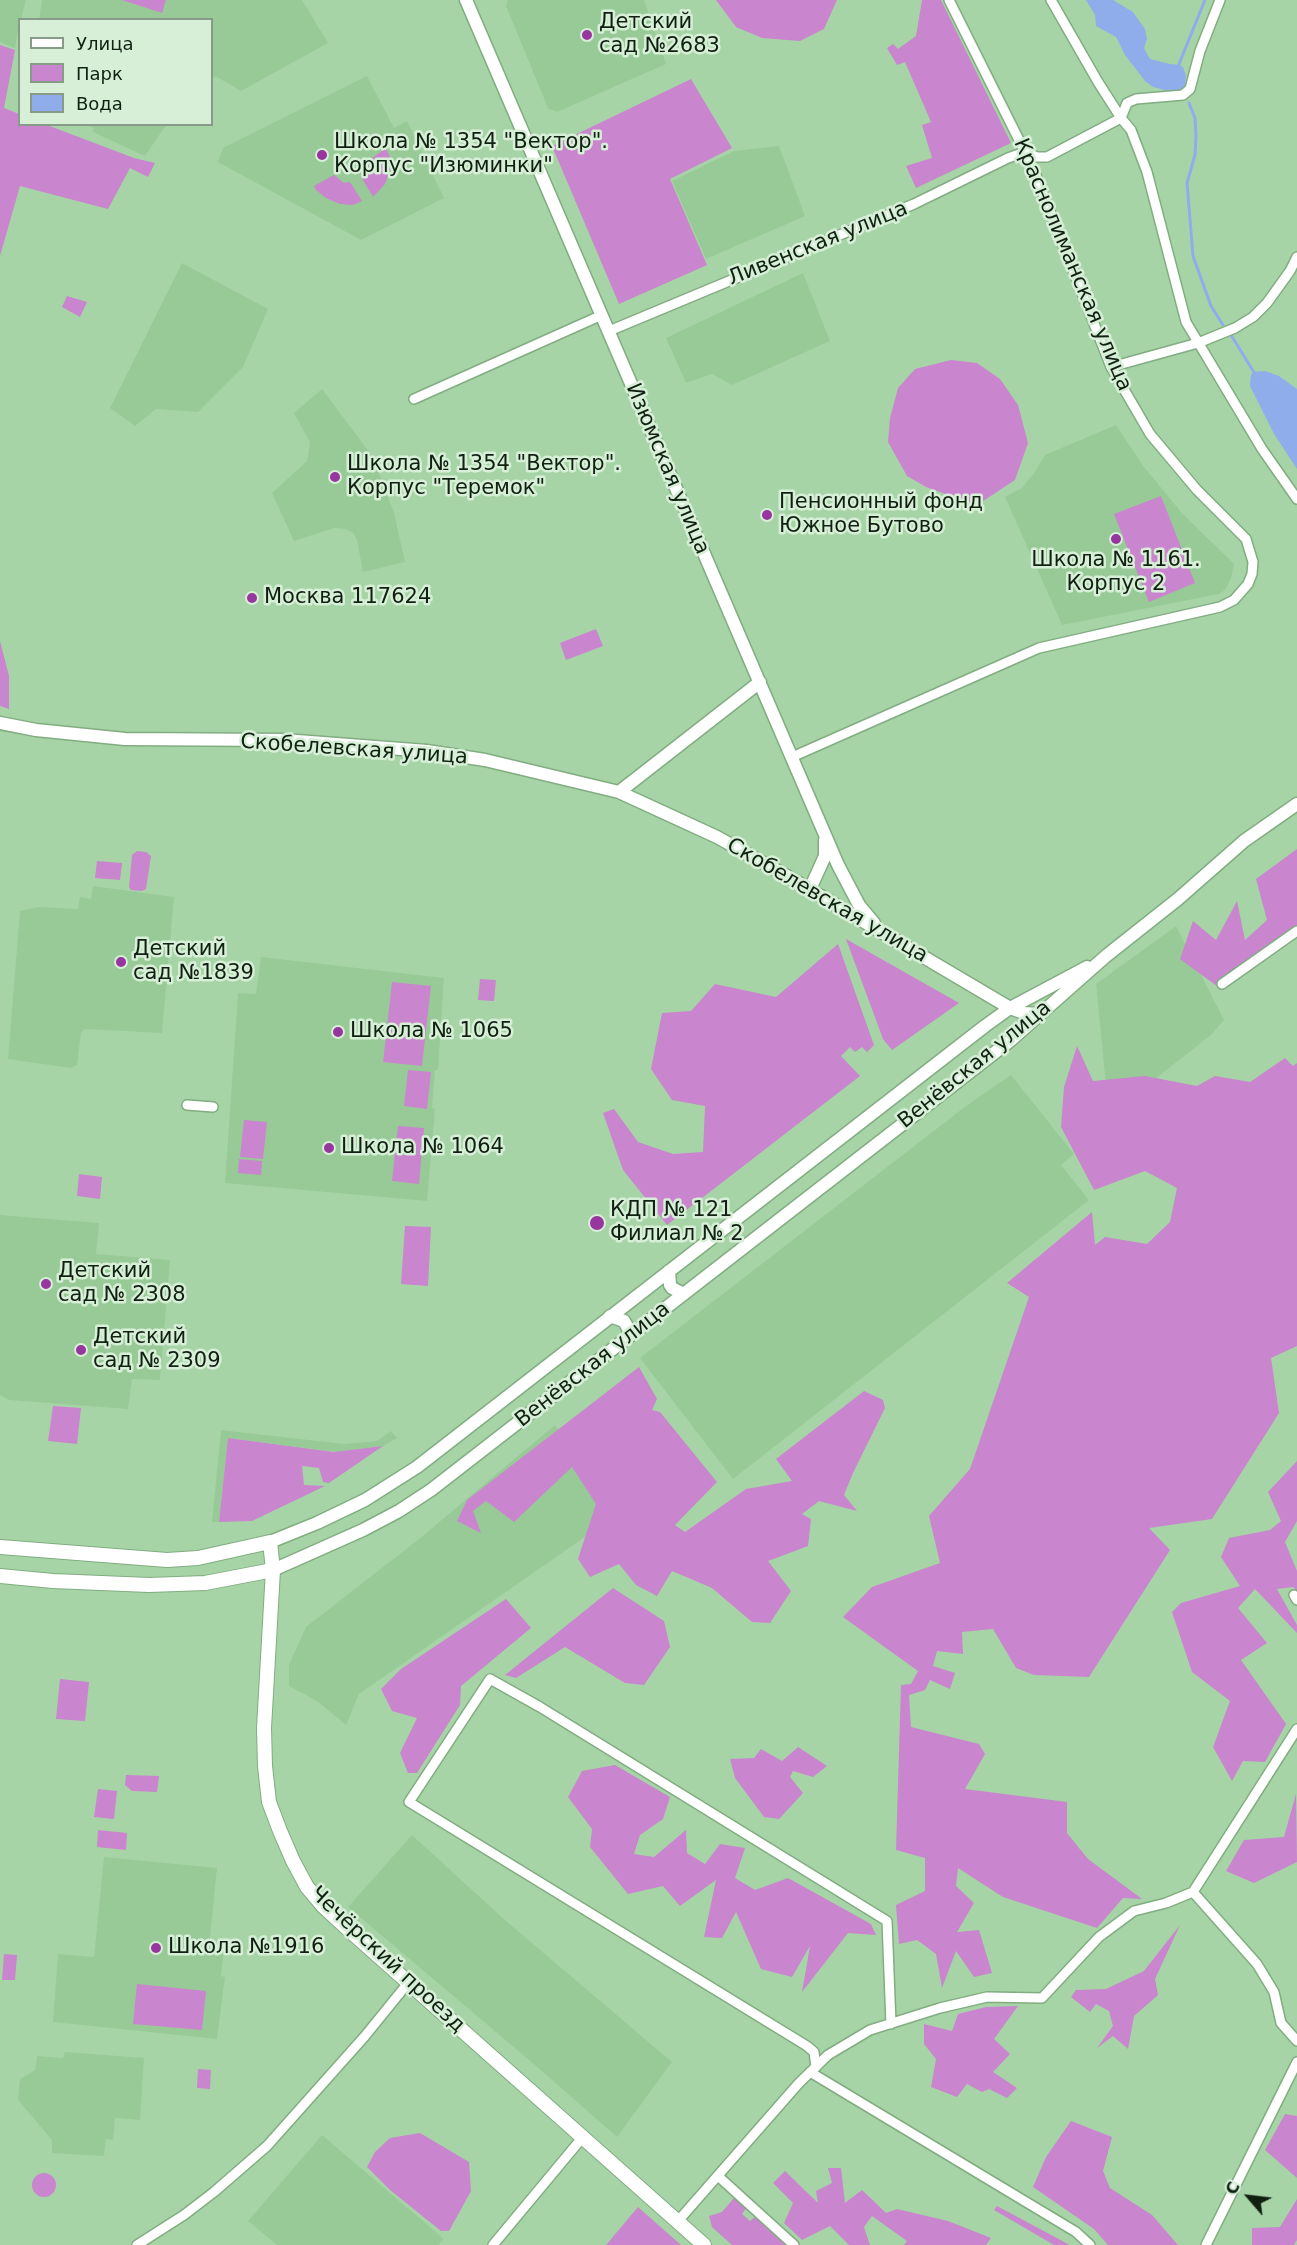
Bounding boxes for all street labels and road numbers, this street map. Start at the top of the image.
street label: Краснолиманская улица [1007,135,1137,395]
street label: Ливенская улица [724,196,912,292]
street label: Изюмская улица [620,380,714,558]
street label: Скобелевская улица [239,729,469,771]
street label: Скобелевская улица [722,833,932,969]
street label: Венёвская улица [893,996,1057,1134]
street label: Венёвская улица [511,1297,675,1433]
street label: Чечёрский проезд [304,1882,470,2038]

